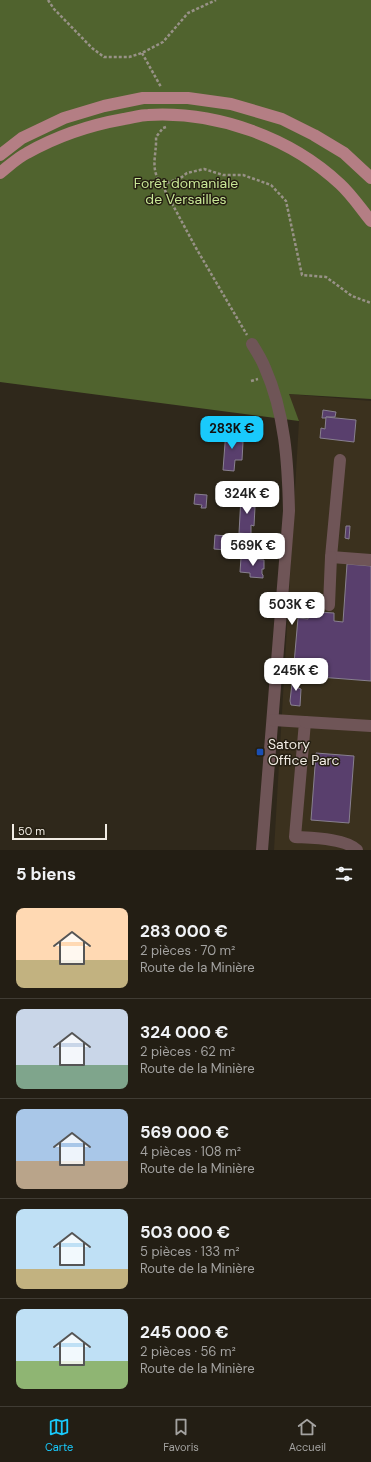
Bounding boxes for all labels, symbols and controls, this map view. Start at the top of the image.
park label: Forêt domaniale de Versailles [134,174,238,208]
pin: 283K € [199,416,265,450]
text: 283K € [209,420,255,437]
pin: 324K € [214,481,280,515]
text: 324K € [224,485,270,502]
pin: 569K € [220,533,286,567]
text: 569K € [230,537,276,554]
pin: 503K € [259,592,325,626]
text: 503K € [269,596,315,613]
pin: 245K € [263,658,329,692]
text: 245K € [273,662,319,679]
place label: Satory Office Parc [268,735,340,769]
marker: Satory Office Parc [255,747,265,757]
scale bar [12,822,107,841]
text: 50 m [18,824,45,838]
text: 5 biens [16,863,76,885]
icon: filters [333,863,355,885]
text: 283 000 € [140,920,228,942]
icon: home [48,924,96,972]
text: 2 pièces · 70 m² [140,942,235,959]
text: Route de la Minière [140,959,255,976]
text: 324 000 € [140,1021,228,1043]
icon: home [48,1025,96,1073]
text: 2 pièces · 62 m² [140,1043,235,1060]
text: Route de la Minière [140,1060,255,1077]
text: 569 000 € [140,1121,229,1143]
icon: home [48,1125,96,1173]
text: 4 pièces · 108 m² [140,1143,241,1160]
text: Route de la Minière [140,1160,255,1177]
text: 503 000 € [140,1221,230,1243]
icon: home [48,1225,96,1273]
text: 5 pièces · 133 m² [140,1243,240,1260]
text: Route de la Minière [140,1260,255,1277]
text: 245 000 € [140,1321,229,1343]
icon: home [48,1325,96,1373]
text: 2 pièces · 56 m² [140,1343,236,1360]
text: Route de la Minière [140,1360,255,1377]
tab: Carte [45,1416,73,1454]
tab: Favoris [163,1416,199,1454]
tab: Accueil [289,1416,326,1454]

